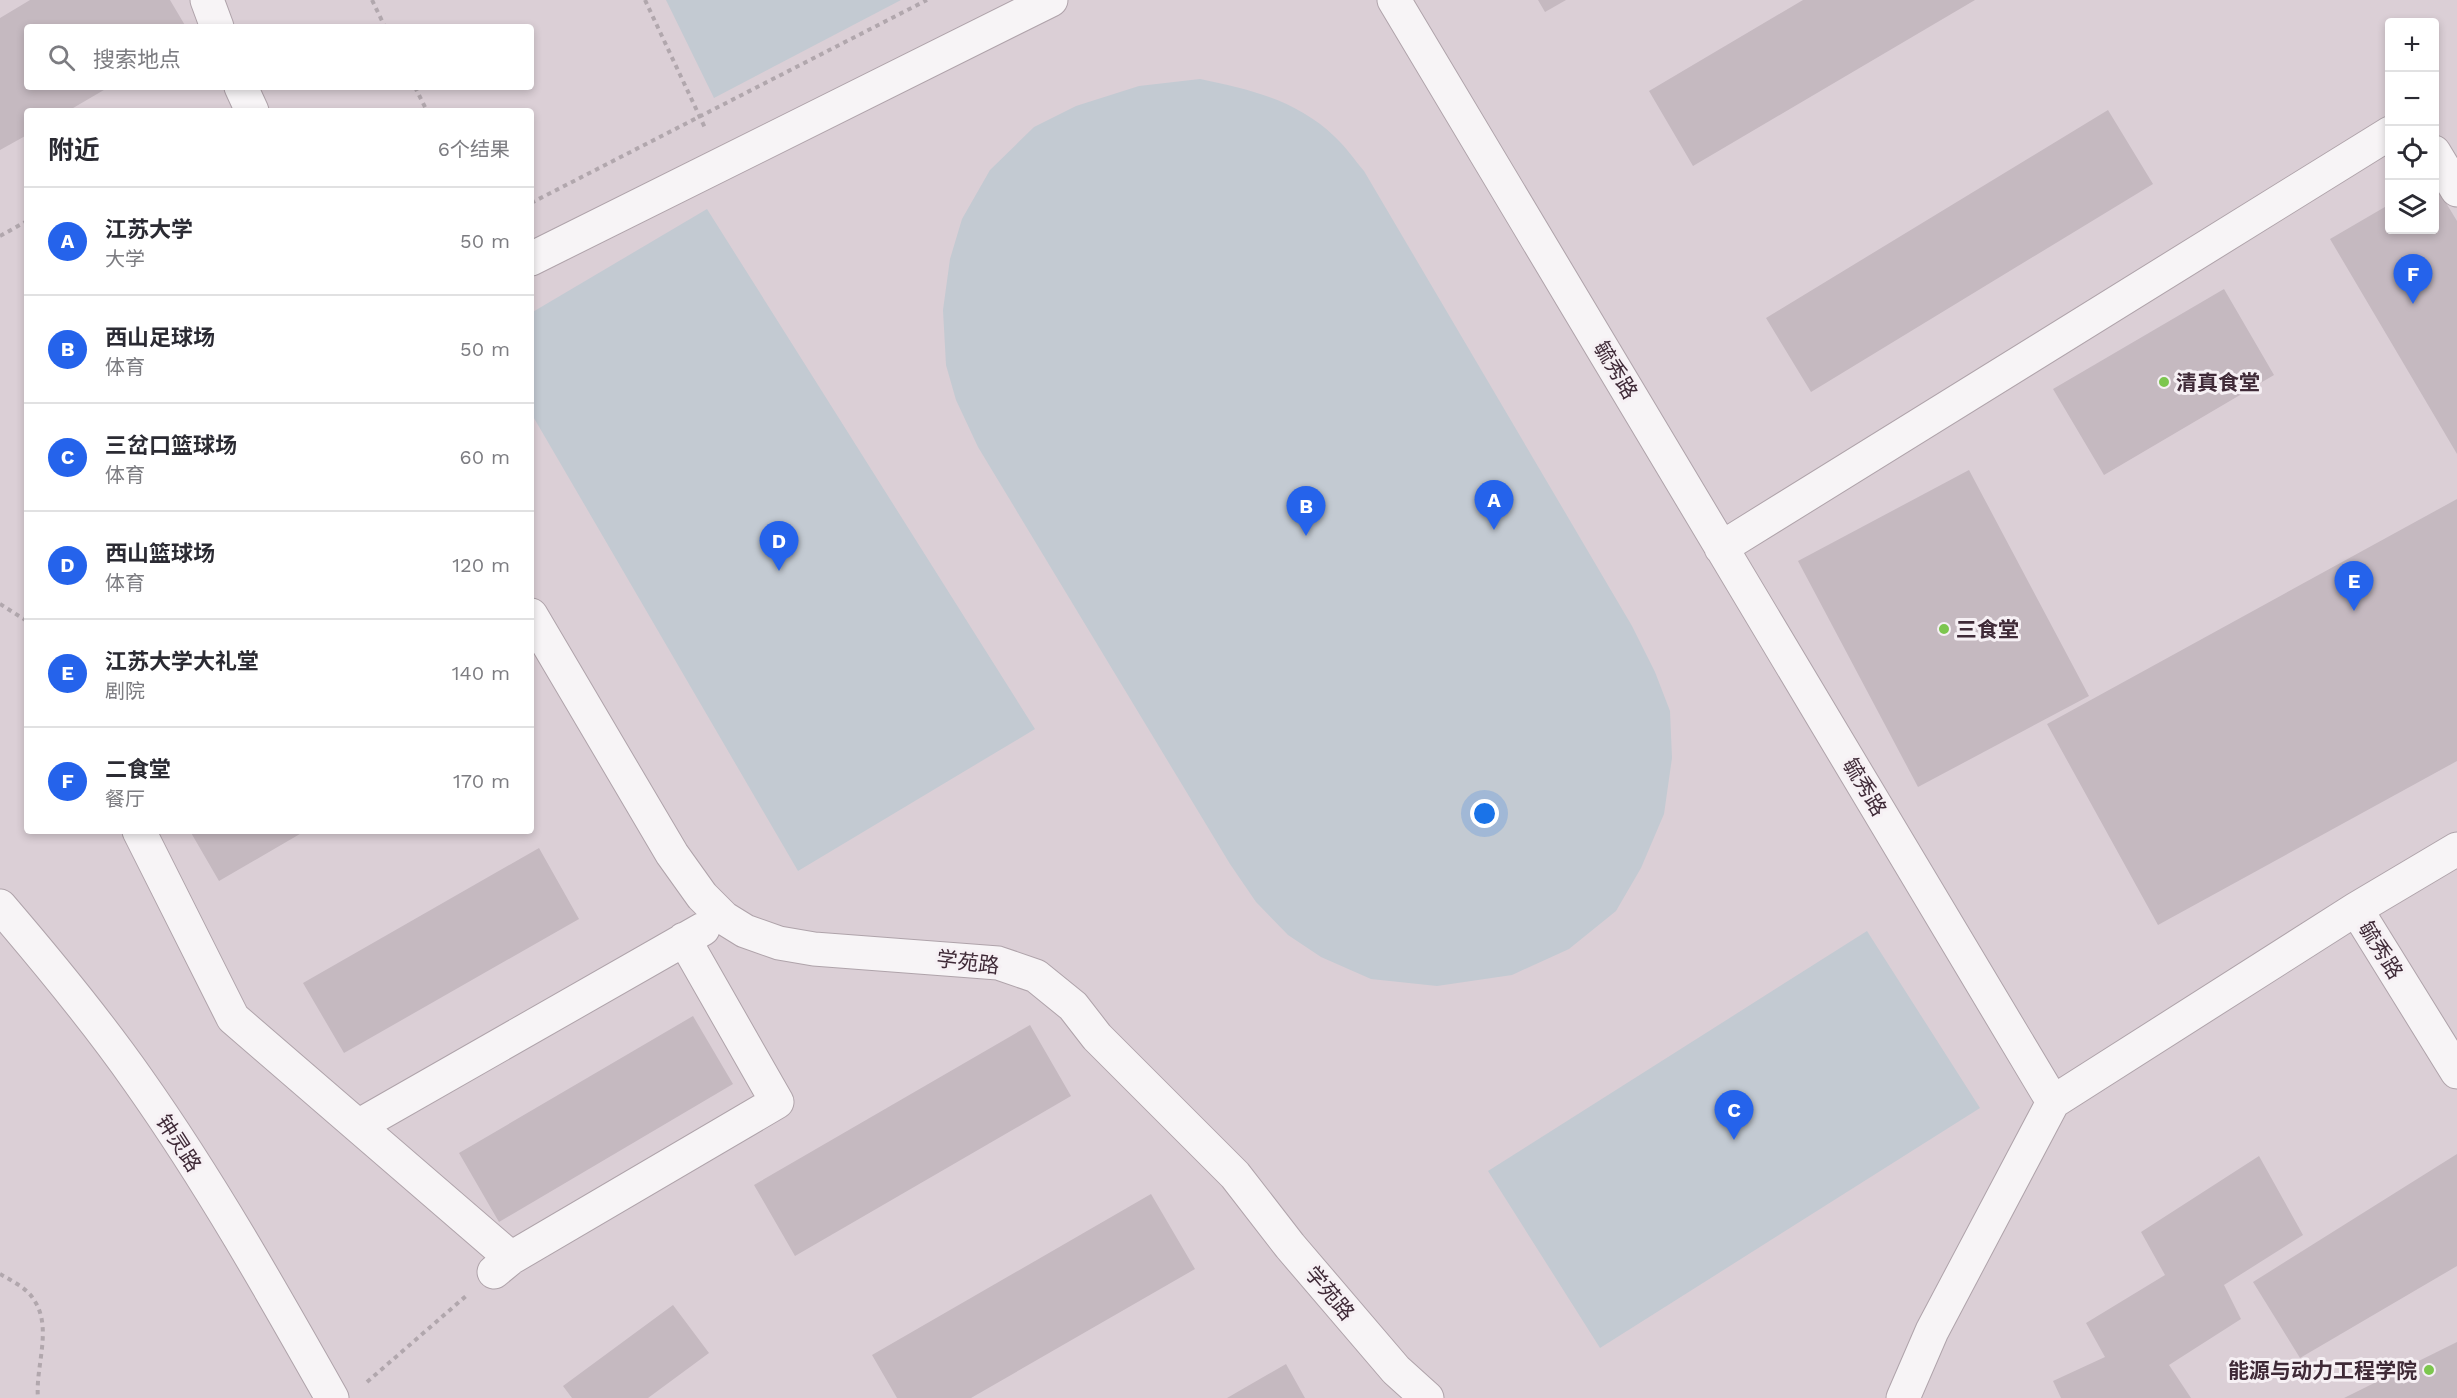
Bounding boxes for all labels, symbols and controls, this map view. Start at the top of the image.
map controls [2385,18,2439,234]
button: + [2385,18,2439,72]
search box [24,24,534,90]
icon: search [45,41,78,74]
text: 搜索地点 [93,47,181,72]
button: − [2385,72,2439,126]
button: locate [2385,126,2439,180]
text: 附近 [48,135,100,165]
text: 6个结果 [438,137,510,161]
button: layers [2385,180,2439,234]
text: 江苏大学 [105,217,193,242]
text: A [61,229,74,253]
text: 50 m [460,229,510,253]
text: 大学 [105,247,145,271]
pin: F [2394,254,2432,304]
text: 西山足球场 [105,325,215,350]
text: B [61,337,74,361]
text: 50 m [460,337,510,361]
street label: 毓秀路 [1589,337,1643,403]
text: 体育 [105,355,145,379]
place label: 清真食堂 [2176,370,2260,395]
marker: 清真食堂 [2157,375,2171,389]
text: 三岔口篮球场 [105,433,237,458]
text: C [61,445,74,469]
text: 60 m [460,445,510,469]
text: 体育 [105,463,145,487]
pin: A [1474,480,1514,530]
pin: B [1286,486,1326,536]
pin: D [760,522,798,571]
text: 西山篮球场 [105,541,215,566]
text: D [60,553,75,577]
text: 120 m [452,553,510,577]
pin: E [2334,562,2374,611]
text: 体育 [105,571,145,595]
place label: 三食堂 [1956,617,2019,642]
marker: 三食堂 [1937,622,1951,636]
text: 江苏大学大礼堂 [105,649,259,674]
text: E [61,661,74,685]
text: 140 m [452,661,510,685]
text: 剧院 [105,679,145,703]
street label: 毓秀路 [1838,754,1892,820]
text: 二食堂 [105,757,171,782]
text: F [61,769,74,793]
text: 170 m [453,769,510,793]
text: 餐厅 [105,787,145,811]
your location [1470,799,1499,828]
street label: 毓秀路 [2354,917,2408,983]
street label: 学苑路 [935,946,1001,978]
pin: C [1714,1090,1754,1140]
street label: 钟灵路 [151,1110,207,1176]
street label: 学苑路 [1300,1261,1360,1325]
place label: 能源与动力工程学院 [2228,1358,2417,1383]
marker: 能源与动力工程学院 [2422,1363,2436,1377]

